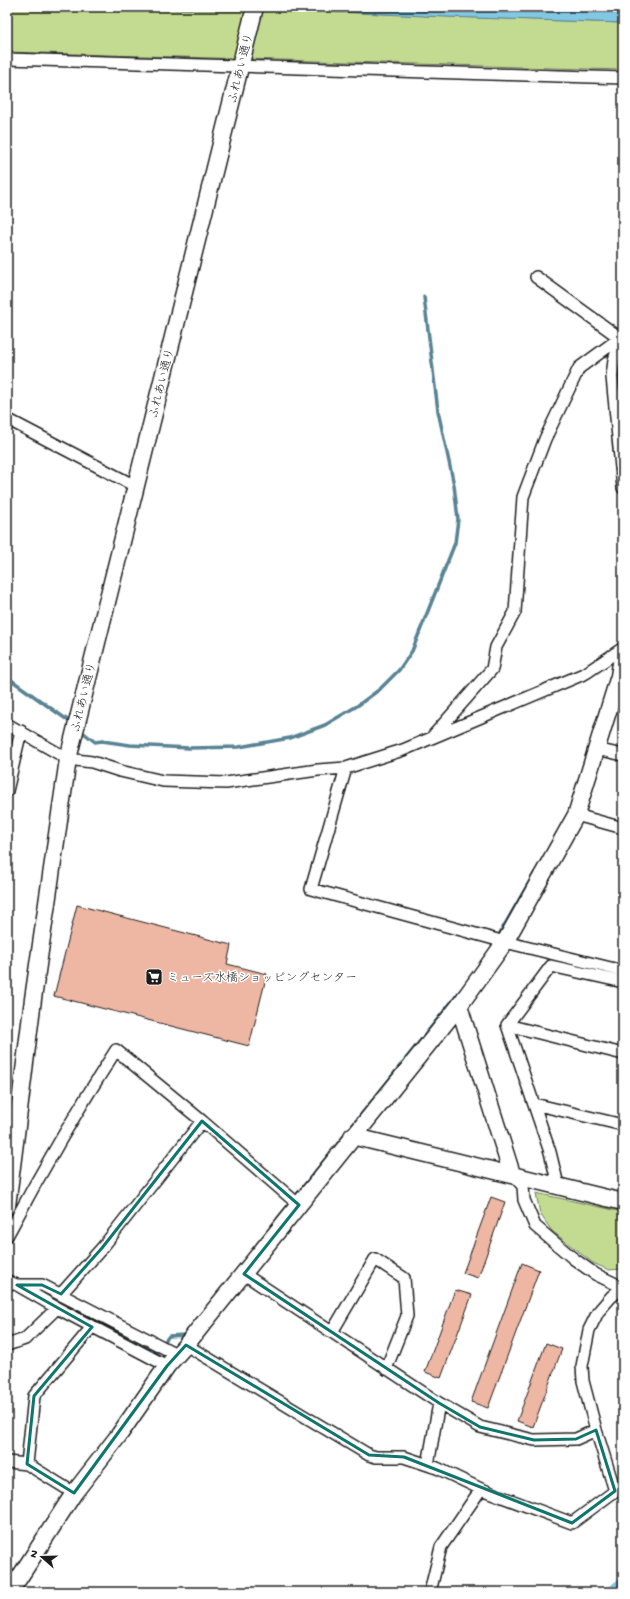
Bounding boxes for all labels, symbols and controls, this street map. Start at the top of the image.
street label: ふれあい通り [225,32,257,105]
street label: ふれあい通り [146,347,178,420]
street label: ふれあい通り [68,661,100,734]
supermarket icon: ミューズ水橋ショッピングセンター [144,967,164,987]
place label: ミューズ水橋ショッピングセンター [167,971,357,986]
north arrow [22,1537,62,1577]
text: N [28,1549,41,1560]

